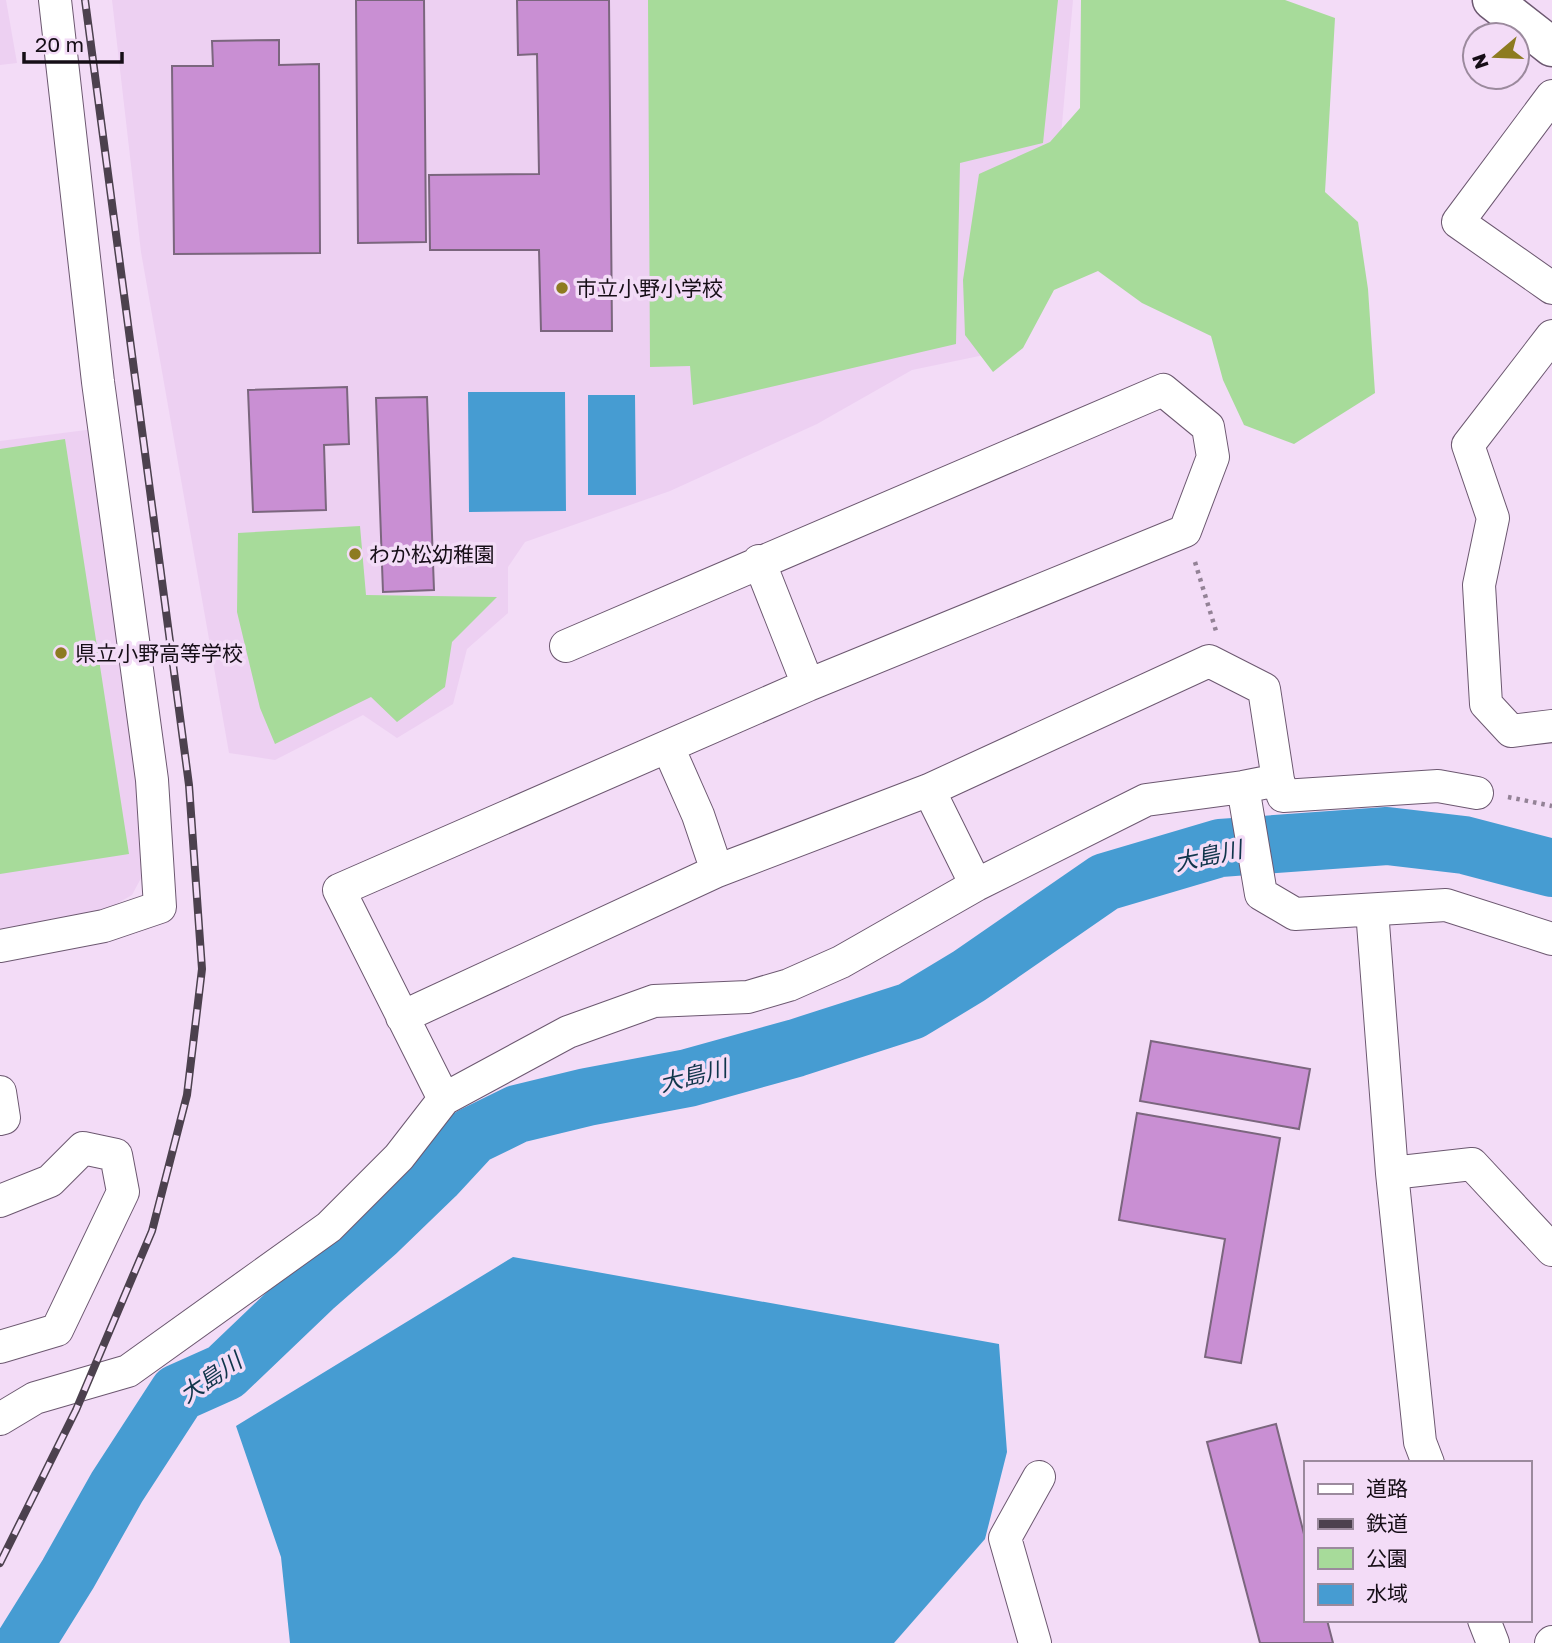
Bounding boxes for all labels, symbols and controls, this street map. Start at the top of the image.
scale bar [24,21,122,65]
north arrow [1461,21,1531,91]
text: 20 m [35,31,84,57]
text: N [1466,51,1493,72]
place label: 市立小野小学校 [576,275,723,301]
marker: 市立小野小学校 [554,280,570,296]
place label: わか松幼稚園 [369,541,495,567]
marker: わか松幼稚園 [347,546,363,562]
place label: 県立小野高等学校 [75,640,243,666]
marker: 県立小野高等学校 [53,645,69,661]
water label: 大島川 [1171,834,1248,876]
water label: 大島川 [656,1052,733,1097]
water label: 大島川 [174,1344,249,1408]
legend [1304,1461,1531,1622]
text: 道路 [1366,1475,1408,1501]
text: 鉄道 [1366,1510,1408,1536]
text: 公園 [1366,1545,1408,1571]
text: 水域 [1366,1580,1408,1606]

